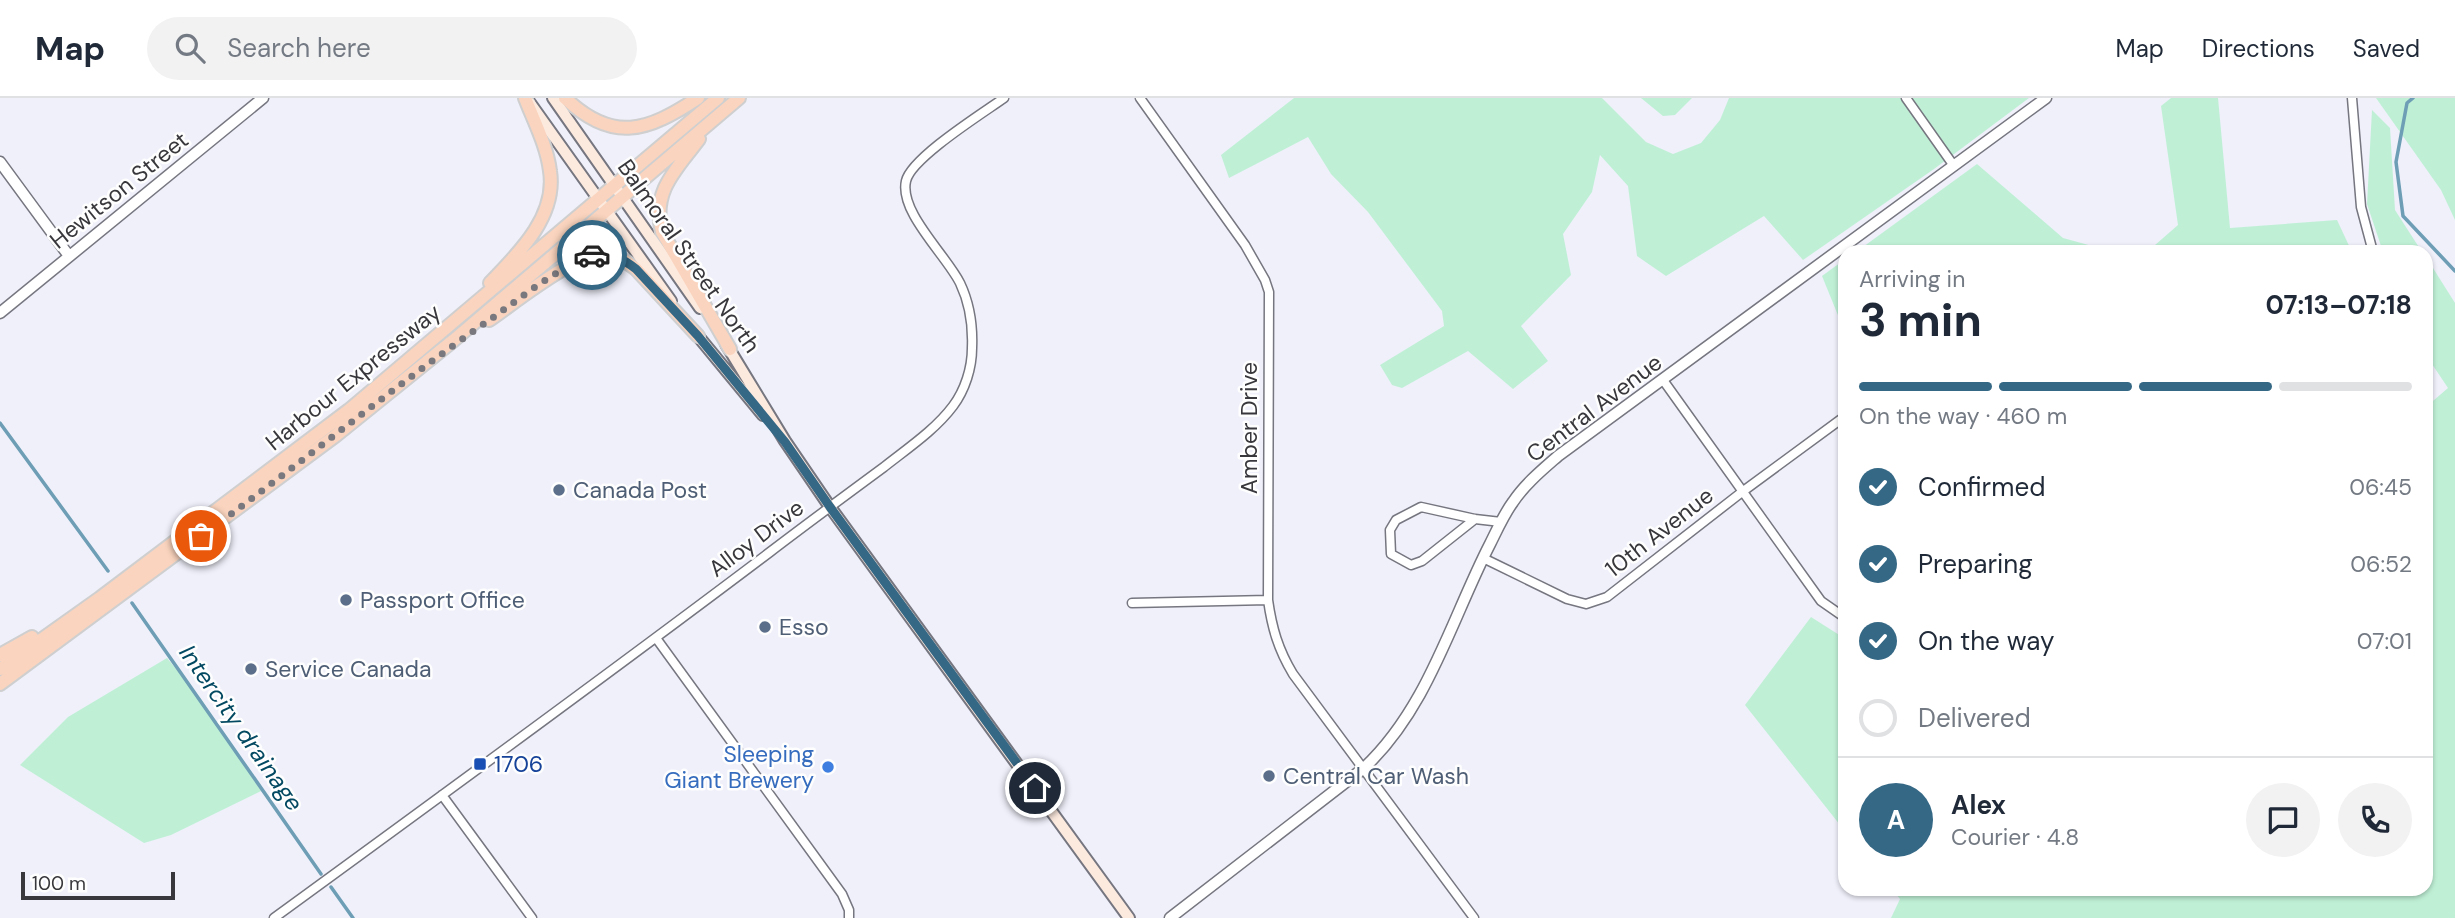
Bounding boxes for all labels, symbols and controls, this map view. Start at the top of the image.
search box [147,17,637,80]
text: Map [35,27,105,70]
icon: search [171,29,209,67]
text: Search here [227,31,371,65]
text: Map [2116,33,2164,64]
text: Directions [2202,33,2315,64]
text: Saved [2353,33,2420,64]
street label: Hewitson Street [43,125,195,255]
street label: Balmoral Street North [611,153,767,359]
courier [557,220,627,290]
icon: car [573,236,611,274]
text: Arriving in [1859,264,1965,294]
text: 07:13–07:18 [2265,288,2412,322]
text: 3 min [1859,290,1982,350]
street label: Harbour Expressway [259,297,447,457]
street label: Central Avenue [1520,347,1668,469]
street label: Amber Drive [1234,362,1264,494]
text: On the way · 460 m [1859,401,2067,431]
icon: check [1859,468,1897,506]
text: Confirmed [1918,470,2045,504]
text: 06:45 [2349,472,2412,502]
place label: Canada Post [573,475,707,505]
street label: 10th Avenue [1599,480,1719,584]
marker: Canada Post [551,482,567,498]
street label: Alloy Drive [702,492,810,584]
pin [171,506,231,566]
icon: bag [182,517,220,555]
icon: check [1859,545,1897,583]
text: Preparing [1918,547,2033,581]
text: 06:52 [2350,549,2412,579]
place label: Passport Office [360,585,525,615]
marker: Passport Office [338,592,354,608]
place label: Esso [779,612,829,642]
marker: Esso [757,619,773,635]
icon: check [1859,622,1897,660]
text: On the way [1918,624,2054,658]
text: 07:01 [2357,626,2412,656]
water label: Intercity drainage [173,639,310,817]
place label: Service Canada [265,654,432,684]
marker: Service Canada [243,661,259,677]
text: Delivered [1918,701,2031,735]
place label: Sleeping Giant Brewery [664,739,814,795]
place label: 1706 [494,749,543,779]
marker: 1706 [472,756,488,772]
pin [1005,758,1065,818]
marker: Sleeping Giant Brewery [820,759,836,775]
place label: Central Car Wash [1283,761,1469,791]
marker: Central Car Wash [1261,768,1277,784]
icon: home [1016,769,1054,807]
button: chat [2246,783,2320,857]
button: phone [2338,783,2412,857]
text: Alex [1951,788,2006,822]
text: A [1887,803,1905,837]
text: Courier · 4.8 [1951,822,2079,852]
scale bar [21,869,175,901]
text: 100 m [32,871,86,896]

